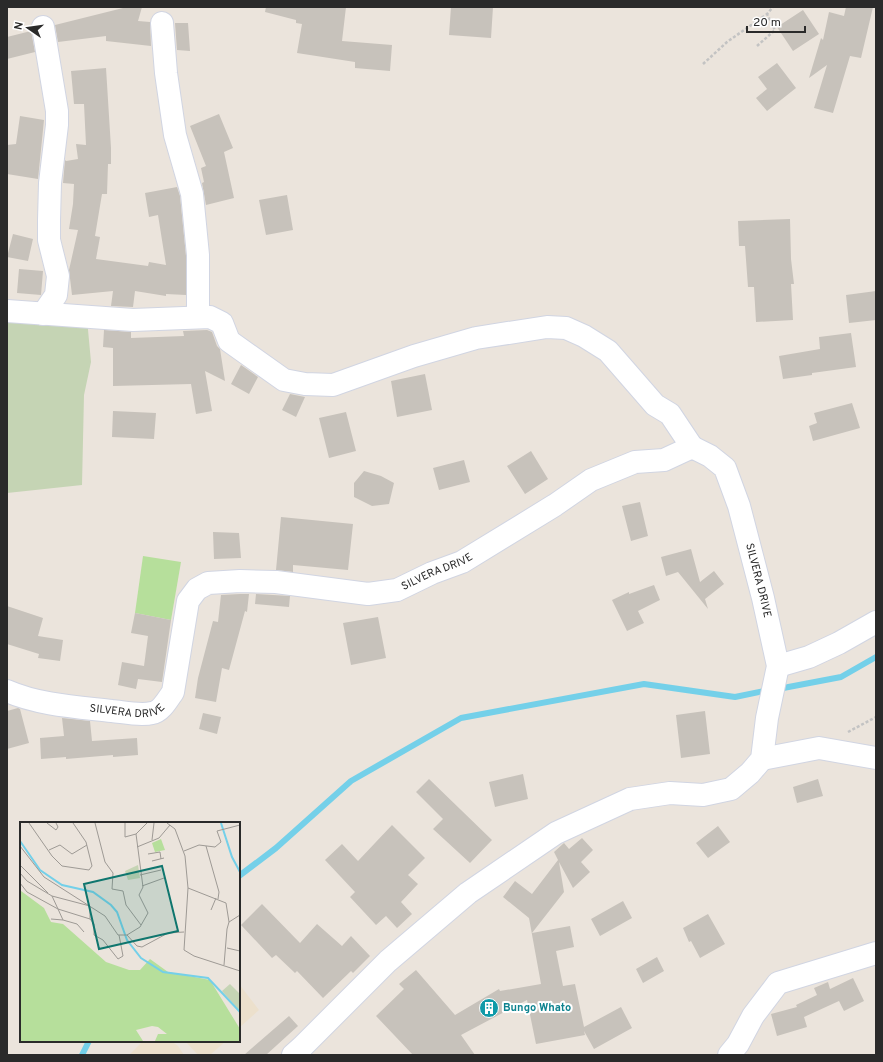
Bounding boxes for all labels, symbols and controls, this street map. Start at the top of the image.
north arrow [8,8,48,48]
scale bar [747,8,805,34]
text: 20 m [753,15,781,31]
text: N [12,21,27,31]
street label: SILVERA DRIVE [742,542,774,619]
street label: SILVERA DRIVE [399,550,475,594]
street label: SILVERA DRIVE [89,701,168,721]
inset map [20,822,240,1042]
building icon: Bungo Whato [478,997,500,1019]
place label: Bungo Whato [503,1001,571,1015]

